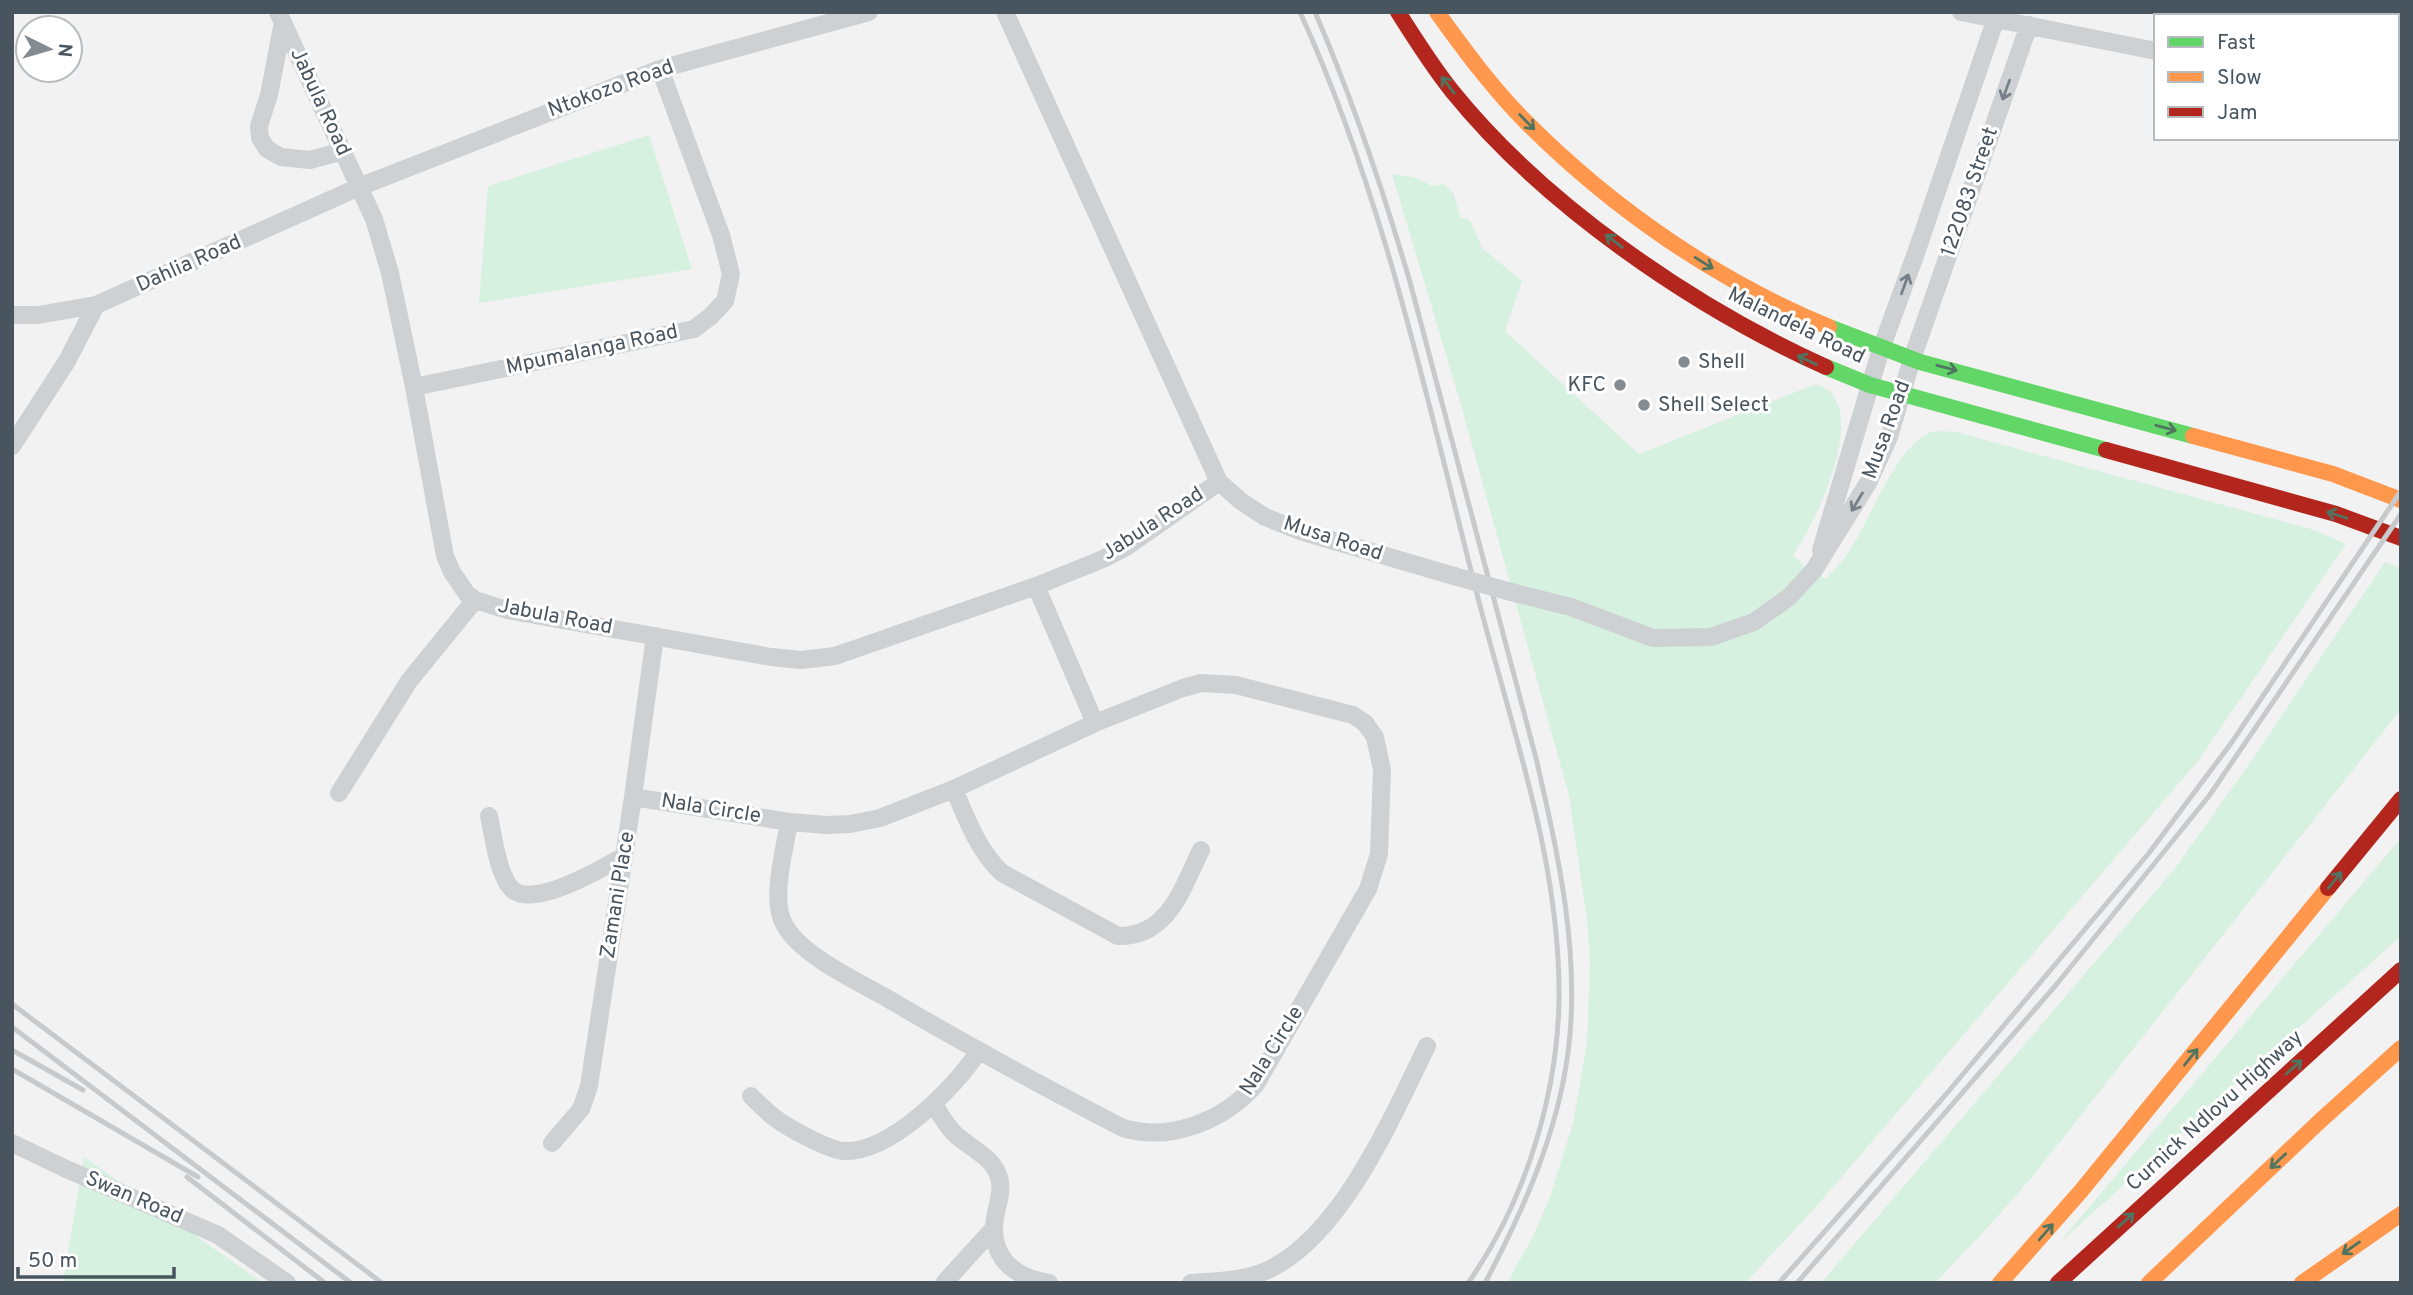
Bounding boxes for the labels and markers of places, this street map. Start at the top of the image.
place label: Shell [1698,349,1745,376]
marker: Shell [1676,354,1692,370]
place label: KFC [1567,372,1606,399]
marker: KFC [1612,377,1628,393]
place label: Shell Select [1658,392,1769,419]
marker: Shell Select [1636,397,1652,413]

